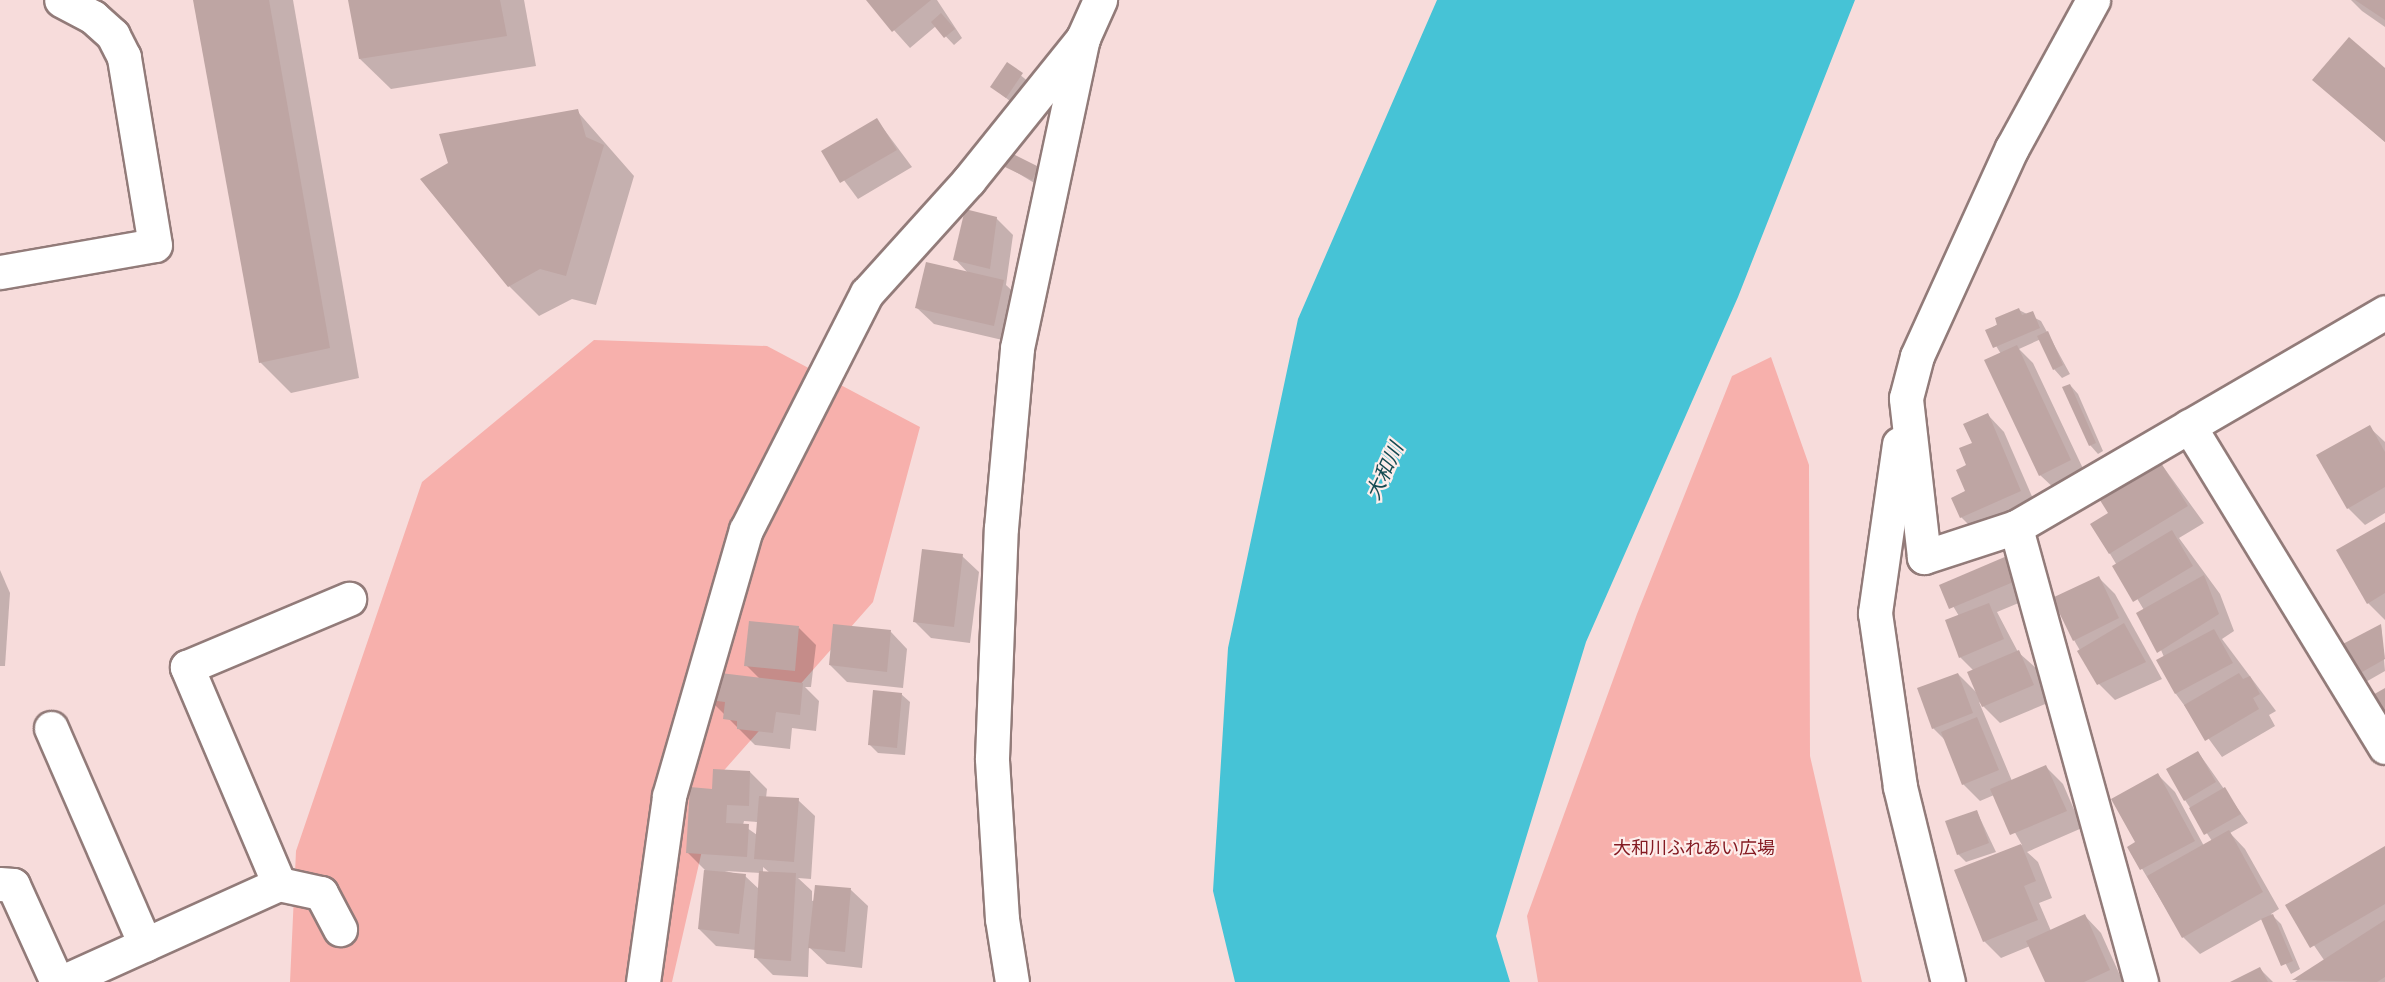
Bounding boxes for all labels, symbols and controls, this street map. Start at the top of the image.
water label: 大和川 [1360,439,1408,503]
park label: 大和川ふれあい広場 [1613,837,1775,859]

